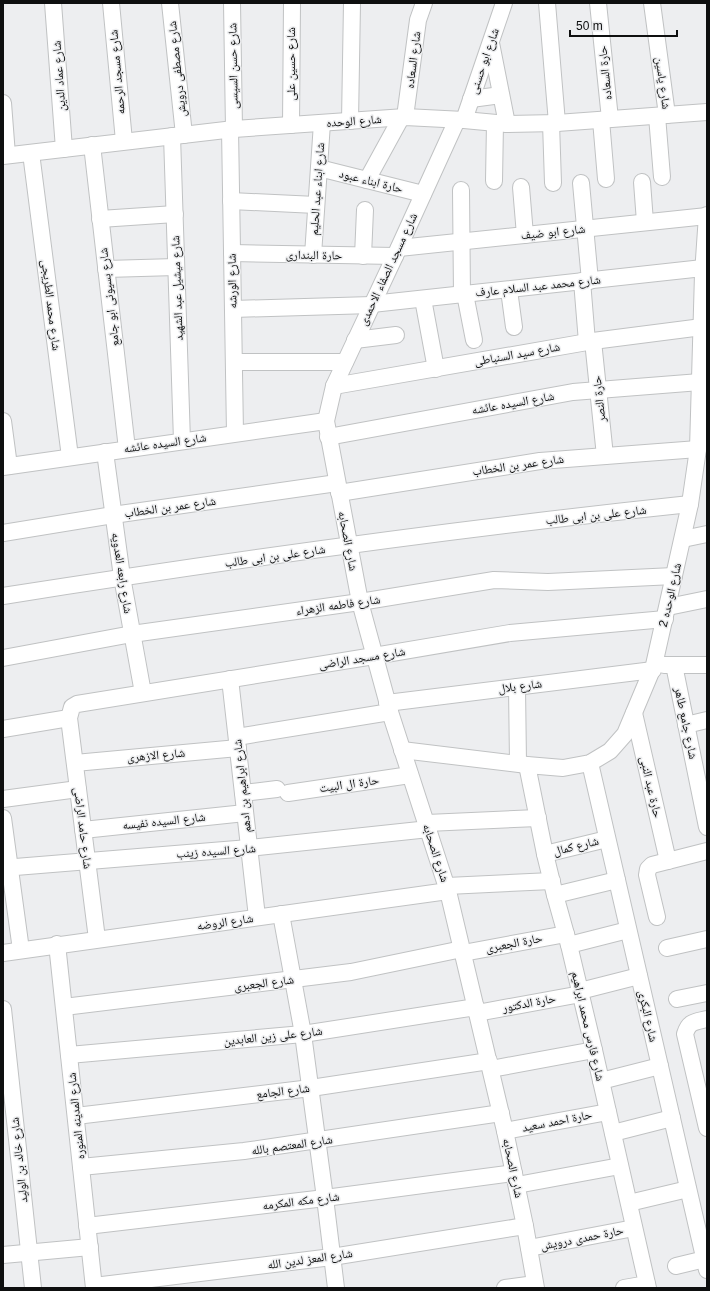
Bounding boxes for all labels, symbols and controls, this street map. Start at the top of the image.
scale bar [570,12,677,38]
text: 50 m [576,19,603,33]
street label: شارع مصطفى درويش [165,20,190,118]
street label: شارع حسن السيسى [225,23,242,109]
street label: شارع ابو حسنى [466,26,503,96]
street label: شارع حسين على [284,27,299,101]
street label: شارع مسجد الرحمه [106,29,129,115]
street label: شارع السعاده [403,31,424,89]
street label: شارع عماد الدين [50,40,69,112]
street label: حارة السعاده [595,45,615,101]
street label: شارع ياسين [651,56,674,110]
street label: شارع الوحده [326,112,382,131]
street label: شارع ابناء عبد الحليم [307,142,328,236]
street label: حارة ابناء عبود [338,166,405,196]
street label: شارع مسجد الصفاء الاحمدى [356,211,421,328]
street label: شارع ابو ضيف [520,222,586,243]
street label: شارع ميشيل عبد الشهيد [168,235,187,341]
street label: شارع بسيونى ابو جامع [96,247,123,347]
street label: حارة البندارى [286,248,343,263]
street label: شارع الورشه [225,253,240,309]
street label: شارع محمد الطريجى [37,259,64,352]
street label: شارع محمد عبد السلام عارف [475,272,602,301]
street label: شارع سيد السنباطى [473,340,561,369]
street label: حارة النصر [590,375,609,424]
street label: شارع السيده عائشه [471,389,556,418]
street label: شارع السيده عائشه [123,430,208,457]
street label: شارع عمر بن الخطاب [471,452,565,479]
street label: شارع عمر بن الخطاب [123,494,217,521]
street label: شارع على بن ابى طالب [545,503,647,528]
street label: شارع الصحابه [334,510,361,572]
street label: شارع رابعه العدويه [108,531,135,615]
street label: شارع على بن ابى طالب [224,542,326,571]
street label: شارع الوحده 2 [656,561,685,629]
street label: شارع فاطمه الزهراء [295,592,381,619]
street label: شارع مسجد الراضى [318,644,406,673]
street label: شارع بلال [497,676,543,697]
street label: شارع جامع طاهر [670,685,700,761]
street label: شارع ابراهيم بن ادهم [230,738,255,833]
street label: شارع الازهرى [126,745,186,766]
street label: حارة عبد النبى [637,755,665,820]
street label: حارة ال البيت [318,773,380,795]
street label: شارع حامد الراضى [70,786,95,870]
street label: شارع السيده نفيسه [122,810,206,833]
street label: شارع الصحابه [419,822,452,884]
street label: شارع كمال [552,834,600,859]
street label: شارع السيده زينب [176,841,256,862]
street label: شارع الروضه [196,911,254,934]
street label: حارة الجعبرى [484,931,544,956]
street label: شارع فارس محمد ابراهيم [568,970,607,1083]
street label: شارع الجعبرى [233,972,295,995]
street label: شارع البكرى [634,989,661,1044]
street label: حارة الدكتور [500,991,557,1015]
street label: شارع على زين العابدين [223,1024,323,1049]
street label: شارع المدينه المنوره [64,1072,89,1160]
street label: شارع الجامع [255,1081,311,1102]
street label: حارة احمد سعيد [521,1107,594,1135]
street label: شارع خالد بن الوليد [8,1116,31,1203]
street label: شارع المعتصم بالله [250,1132,334,1159]
street label: شارع الصحابه [499,1137,526,1199]
street label: شارع مكه المكرمه [262,1189,341,1214]
street label: حارة حمدى درويش [539,1223,625,1253]
street label: شارع المعز لدين الله [266,1246,354,1273]

